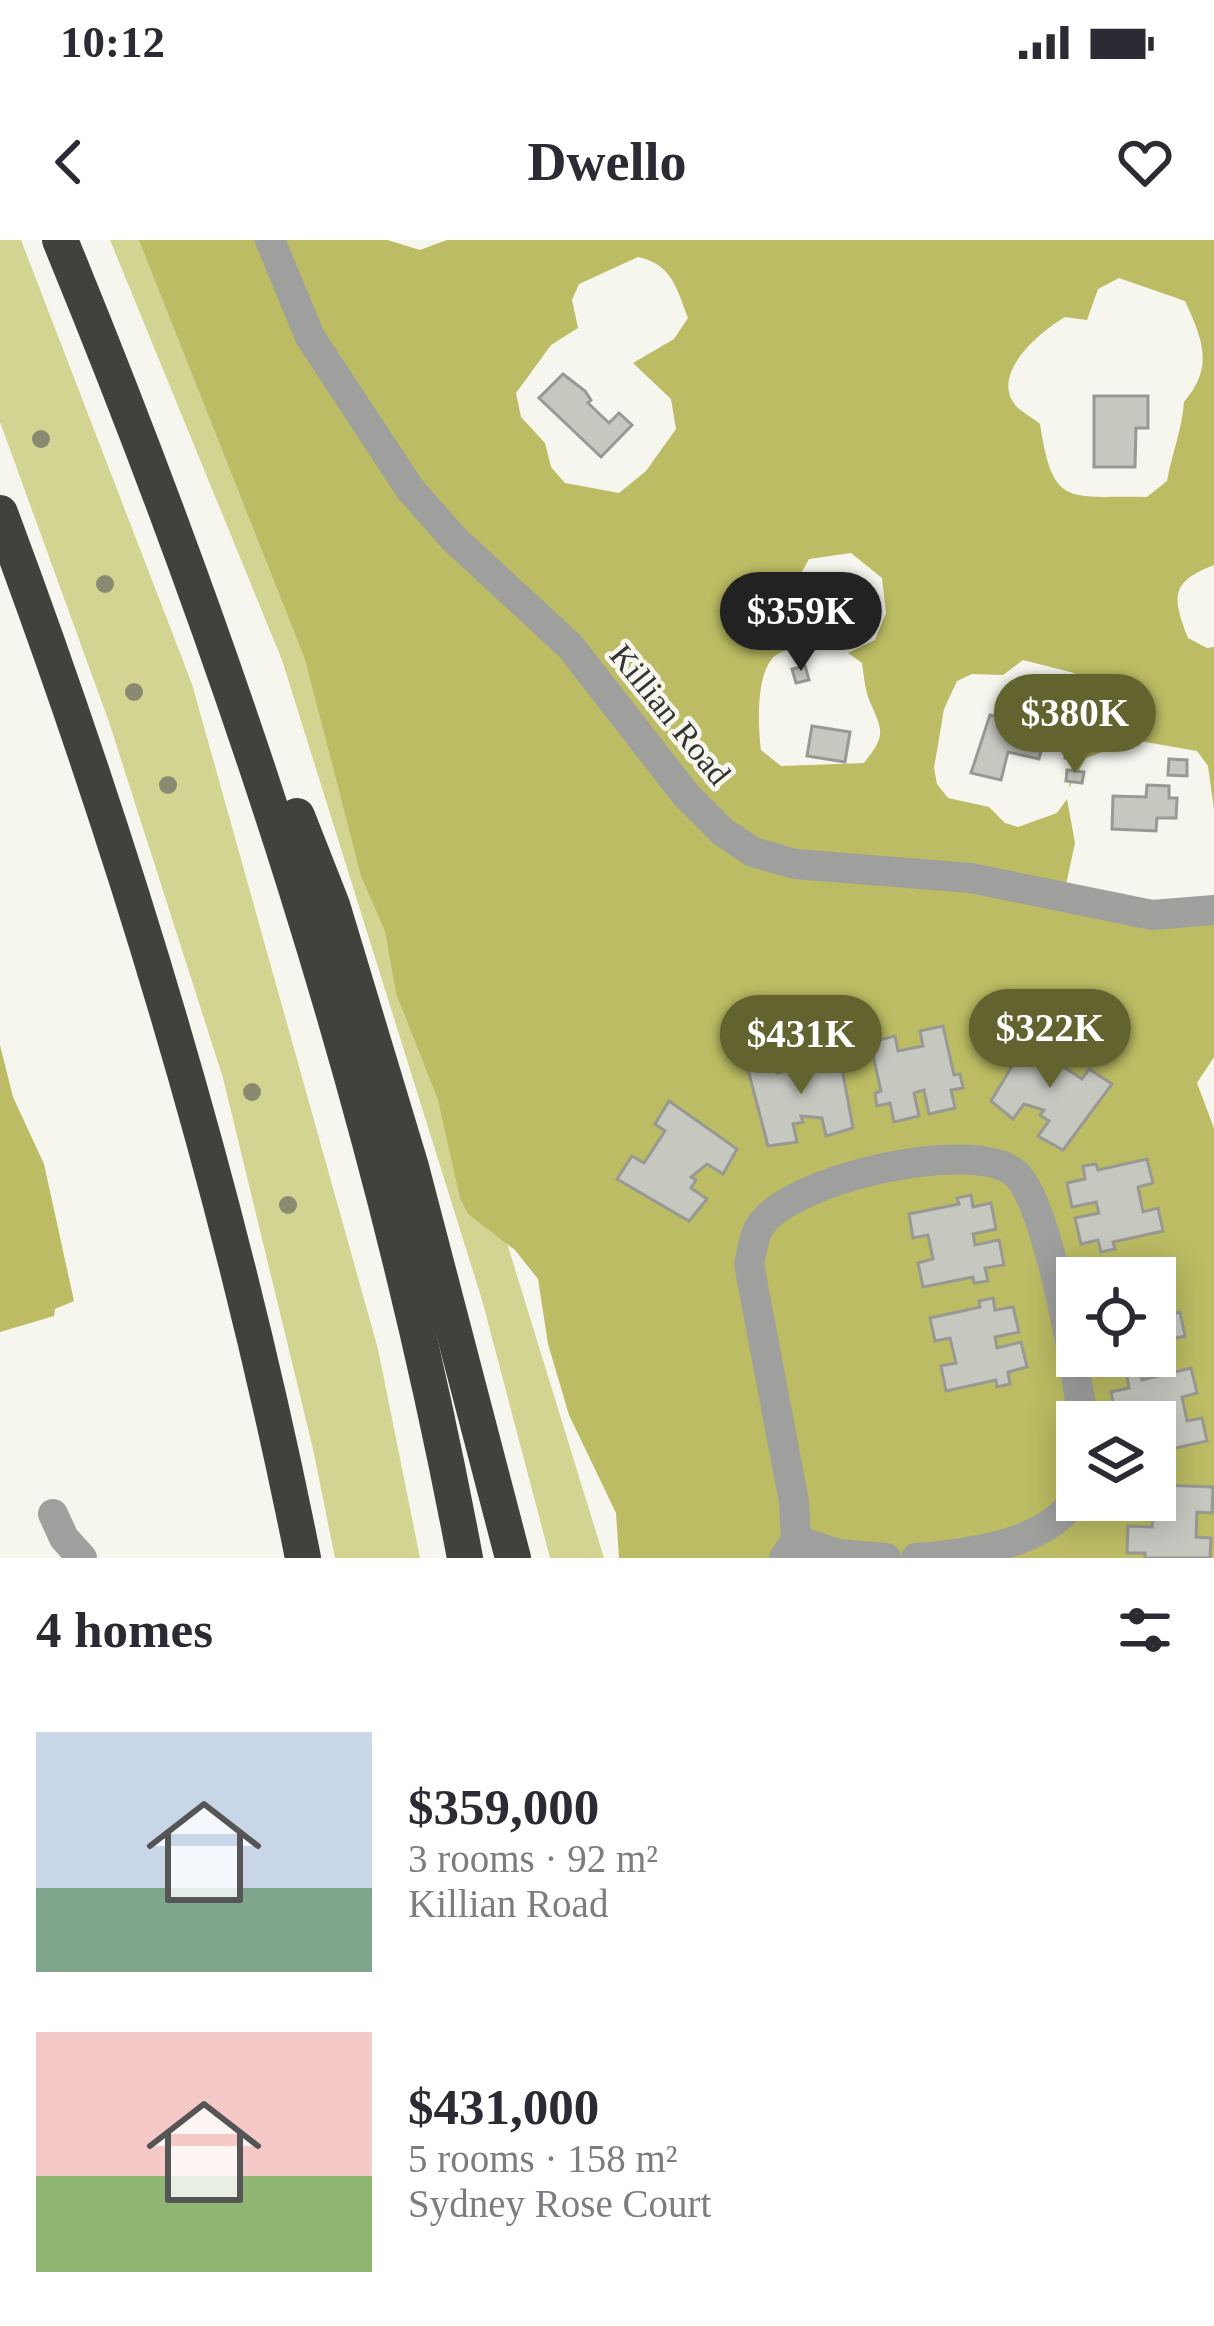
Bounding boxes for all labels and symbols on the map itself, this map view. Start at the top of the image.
pin: $359K [717,572,885,674]
street label: Killian Road [603,637,738,792]
pin: $380K [991,674,1159,776]
pin: $322K [966,989,1134,1091]
pin: $431K [717,995,885,1097]

